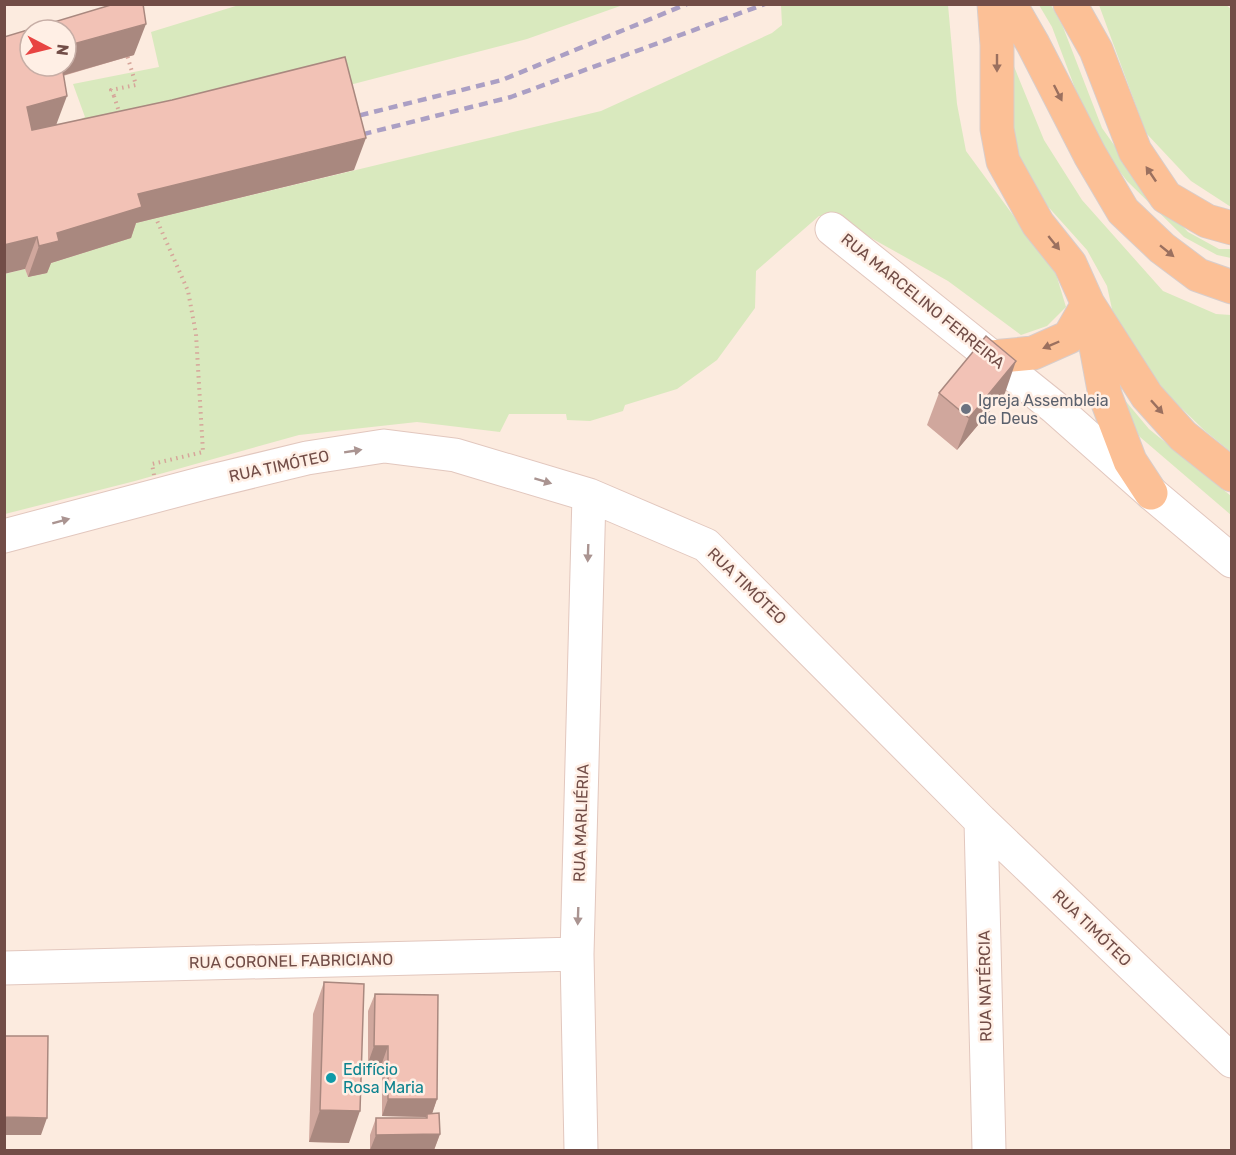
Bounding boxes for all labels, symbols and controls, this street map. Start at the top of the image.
north arrow [18,18,78,78]
text: N [52,43,73,57]
one-way arrow [992,53,1002,72]
one-way arrow [1053,84,1063,101]
one-way arrow [1146,166,1157,182]
street label: RUA MARCELINO FERREIRA [838,229,1009,373]
one-way arrow [1047,235,1060,251]
one-way arrow [1160,245,1175,257]
one-way arrow [1042,341,1060,350]
place label: Igreja Assembleia de Deus [978,391,1109,428]
one-way arrow [1150,399,1163,414]
marker: Igreja Assembleia de Deus [959,402,973,416]
street label: RUA TIMÓTEO [227,445,331,486]
one-way arrow [343,447,362,456]
one-way arrow [534,477,552,486]
one-way arrow [52,515,70,525]
street label: RUA TIMÓTEO [704,543,791,628]
one-way arrow [583,544,593,563]
street label: RUA MARLIÉRIA [569,763,593,882]
street label: RUA TIMÓTEO [1049,885,1136,970]
one-way arrow [573,906,583,925]
street label: RUA NATÉRCIA [975,930,995,1042]
street label: RUA CORONEL FABRICIANO [189,950,393,972]
place label: Edifício Rosa Maria [343,1060,424,1097]
marker: Edifício Rosa Maria [324,1071,338,1085]

